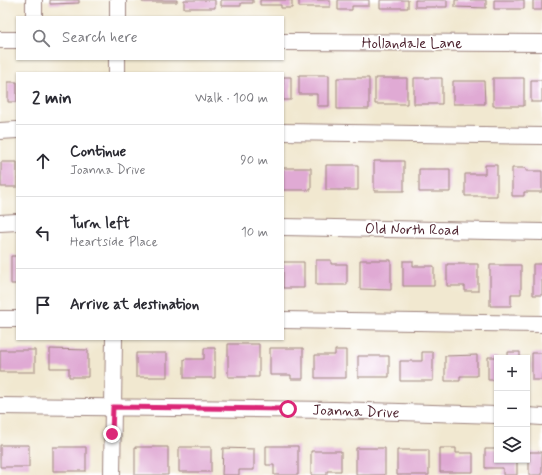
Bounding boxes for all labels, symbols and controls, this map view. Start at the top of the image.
search box [16,16,284,60]
icon: search [30,27,52,49]
text: Search here [62,28,138,48]
street label: Hollandale Lane [362,34,462,54]
text: 2 min [32,87,72,109]
text: Walk · 100 m [195,90,268,107]
text: Continue [70,142,126,162]
icon: ahead [32,150,54,172]
text: 90 m [240,152,268,169]
text: Joanna Drive [70,162,145,179]
text: Turn left [70,214,130,234]
street label: Old North Road [365,219,459,241]
icon: left [32,222,54,244]
text: 10 m [241,224,268,241]
text: Heartside Place [70,234,158,251]
icon: arrive [32,294,54,316]
text: Arrive at destination [70,295,199,315]
map controls [494,355,530,463]
button: + [494,355,530,391]
button: − [494,391,530,427]
route start [279,400,297,418]
street label: Joanna Drive [312,400,400,424]
route end [103,425,121,443]
button: layers [494,427,530,463]

